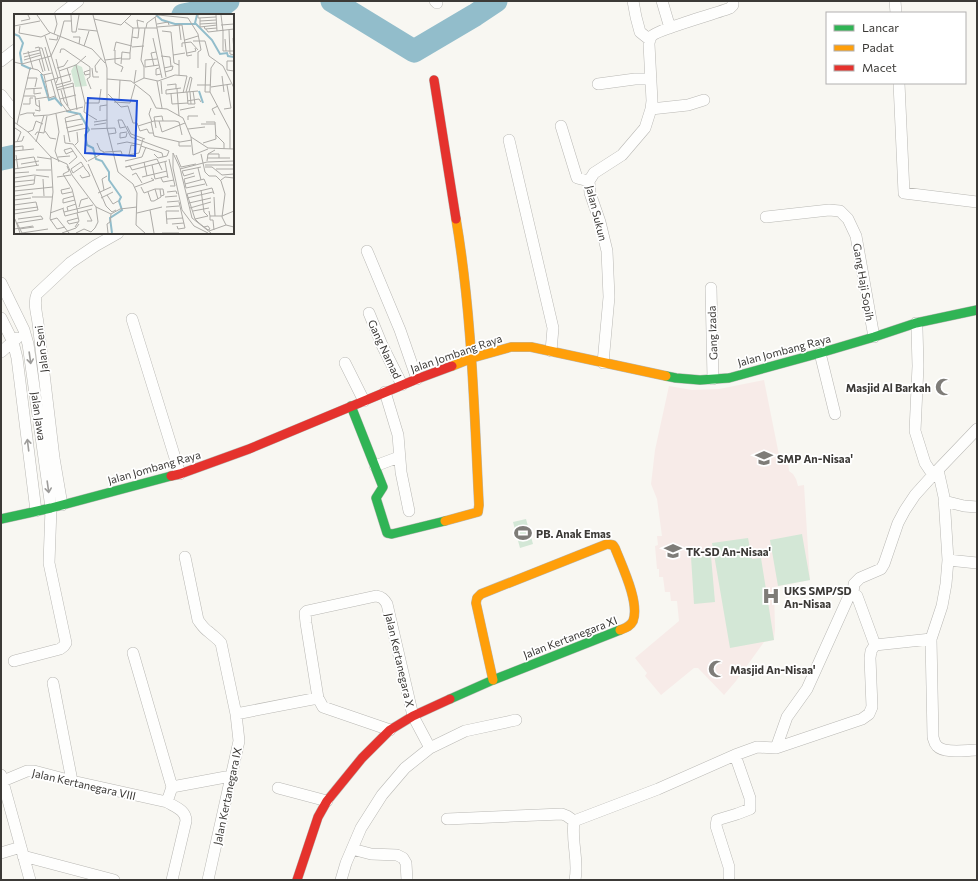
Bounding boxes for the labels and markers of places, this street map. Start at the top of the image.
mosque icon: Masjid Al Barkah [934,377,954,397]
place label: Masjid Al Barkah [846,381,931,394]
school or university icon: SMP An-Nisaa' [754,448,774,468]
place label: SMP An-Nisaa' [777,452,853,465]
sports icon: PB. Anak Emas [513,523,533,543]
place label: PB. Anak Emas [536,527,611,540]
school or university icon: TK-SD An-Nisaa' [663,541,683,561]
place label: TK-SD An-Nisaa' [686,545,771,558]
place label: UKS SMP/SD An-Nisaa [784,584,852,610]
hospital icon: UKS SMP/SD An-Nisaa [761,586,781,606]
mosque icon: Masjid An-Nisaa' [707,659,727,679]
place label: Masjid An-Nisaa' [730,663,816,676]

